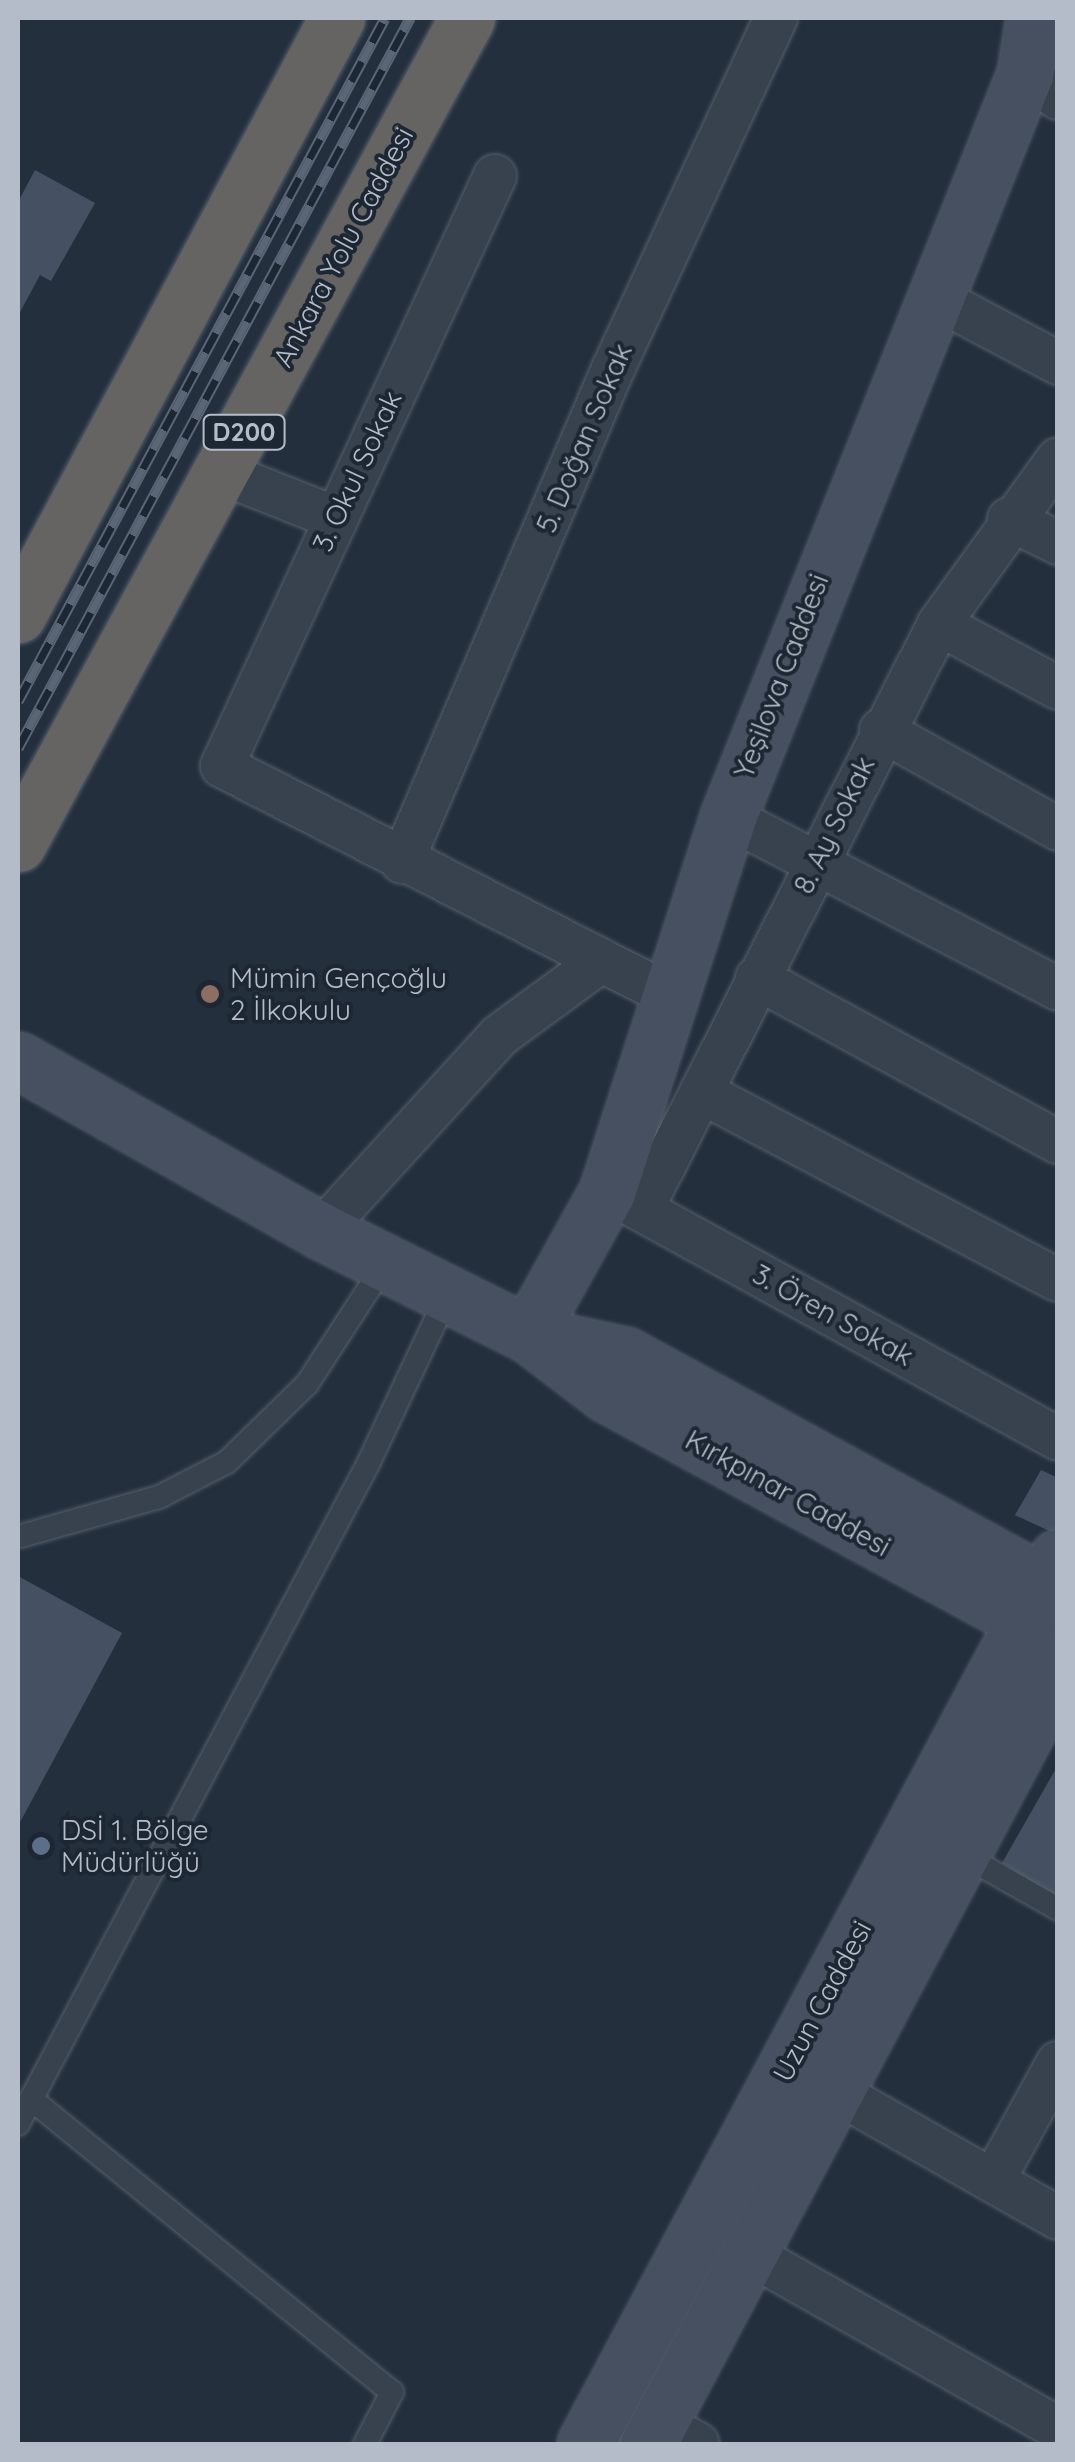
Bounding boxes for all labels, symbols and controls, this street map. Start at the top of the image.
street label: Ankara Yolu Caddesi [266,121,420,373]
street label: 5. Doğan Sokak [529,338,639,538]
street label: 3. Okul Sokak [305,385,409,557]
road number: D200 [202,412,286,452]
street label: Yeşilova Caddesi [727,569,835,783]
street label: 8. Ay Sokak [786,751,882,899]
place label: Mümin Gençoğlu 2 İlkokulu [230,961,447,1027]
marker: Mümin Gençoğlu 2 İlkokulu [199,983,221,1005]
street label: 3. Ören Sokak [747,1257,919,1373]
street label: Kırkpınar Caddesi [680,1423,896,1563]
place label: DSİ 1. Bölge Müdürlüğü [61,1813,209,1879]
marker: DSİ 1. Bölge Müdürlüğü [30,1835,52,1857]
street label: Uzun Caddesi [766,1915,878,2087]

